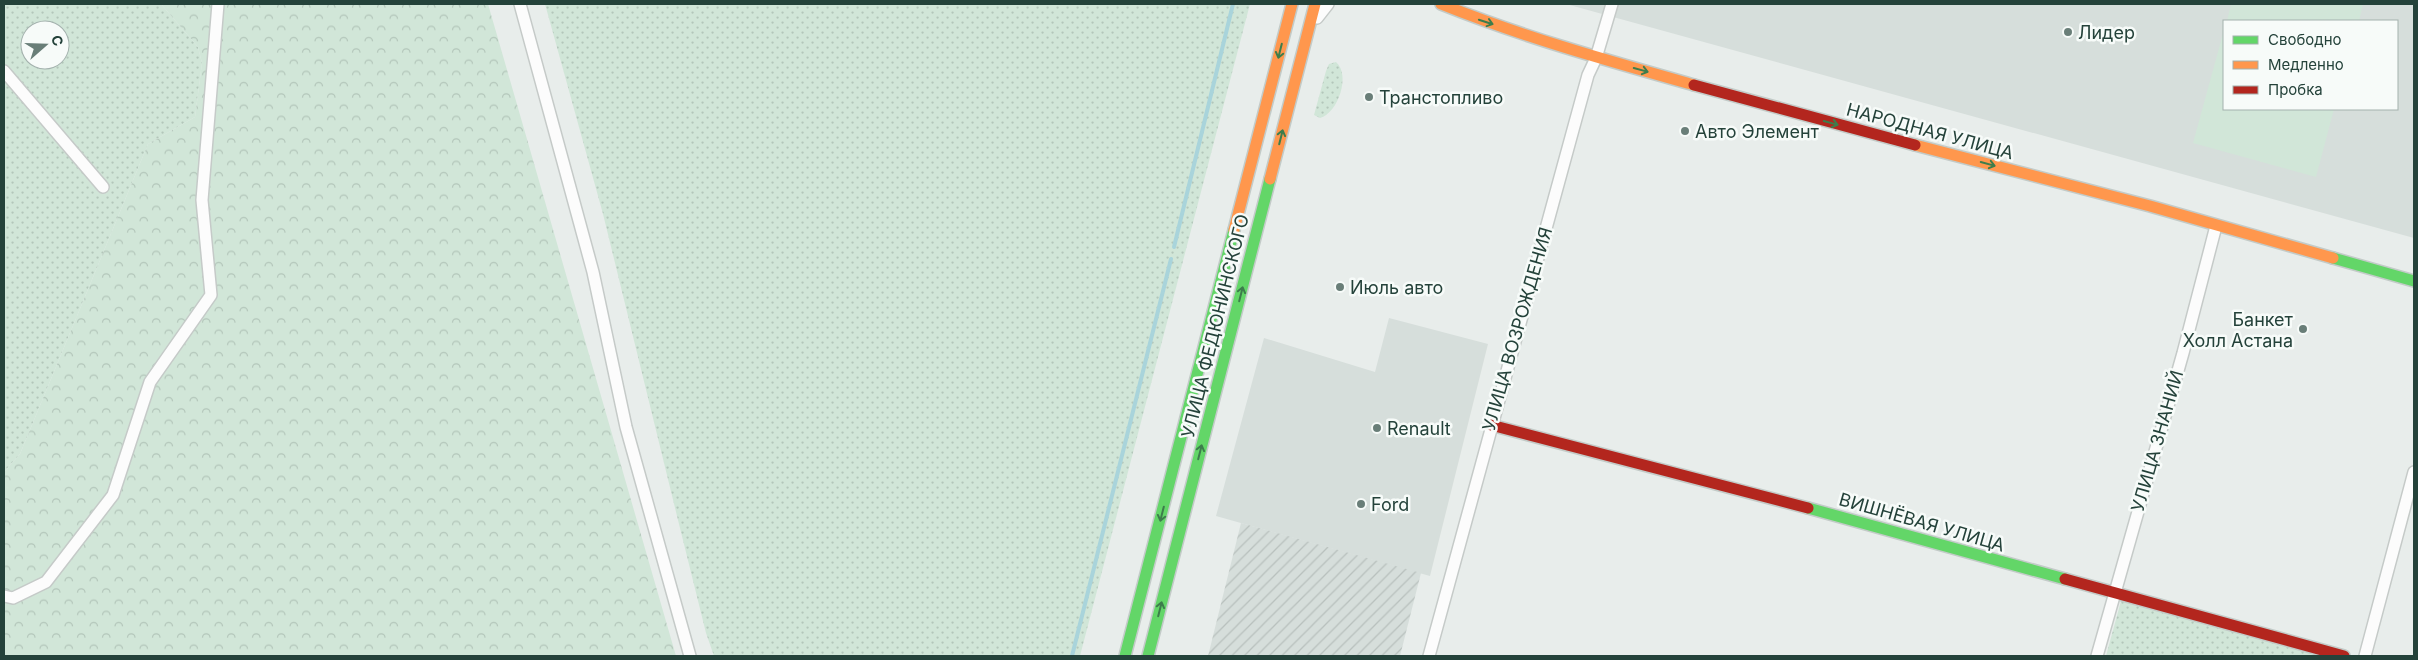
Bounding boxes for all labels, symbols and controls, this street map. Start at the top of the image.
one-way arrow [1478,17,1494,27]
north arrow [20,20,70,70]
legend [2223,20,2398,110]
place label: Лидер [2078,22,2135,43]
marker: Лидер [2062,26,2074,38]
text: Свободно [2268,30,2342,49]
text: С [48,33,67,48]
one-way arrow [1275,43,1284,59]
text: Медленно [2268,55,2344,74]
one-way arrow [1632,66,1648,76]
text: Пробка [2268,80,2323,99]
place label: Транстопливо [1379,87,1503,108]
marker: Транстопливо [1363,91,1375,103]
street label: НАРОДНАЯ УЛИЦА [1844,99,2016,163]
one-way arrow [1823,118,1839,128]
place label: Авто Элемент [1695,121,1820,142]
marker: Авто Элемент [1679,125,1691,137]
one-way arrow [1277,129,1286,145]
one-way arrow [1980,160,1996,169]
street label: УЛИЦА ФЕДЮНИНСКОГО [1177,212,1253,440]
street label: УЛИЦА ВОЗРОЖДЕНИЯ [1478,225,1556,433]
place label: Июль авто [1350,277,1443,298]
marker: Июль авто [1334,281,1346,293]
one-way arrow [1237,287,1246,303]
place label: Банкет Холл Астана [2183,309,2294,351]
marker: Банкет Холл Астана [2297,323,2309,335]
street label: УЛИЦА ЗНАНИЙ [2126,368,2187,514]
place label: Renault [1387,418,1451,439]
marker: Renault [1371,422,1383,434]
one-way arrow [1196,444,1205,460]
street label: ВИШНЁВАЯ УЛИЦА [1837,487,2008,556]
place label: Ford [1371,494,1409,515]
marker: Ford [1355,498,1367,510]
one-way arrow [1156,505,1166,521]
one-way arrow [1156,602,1165,618]

